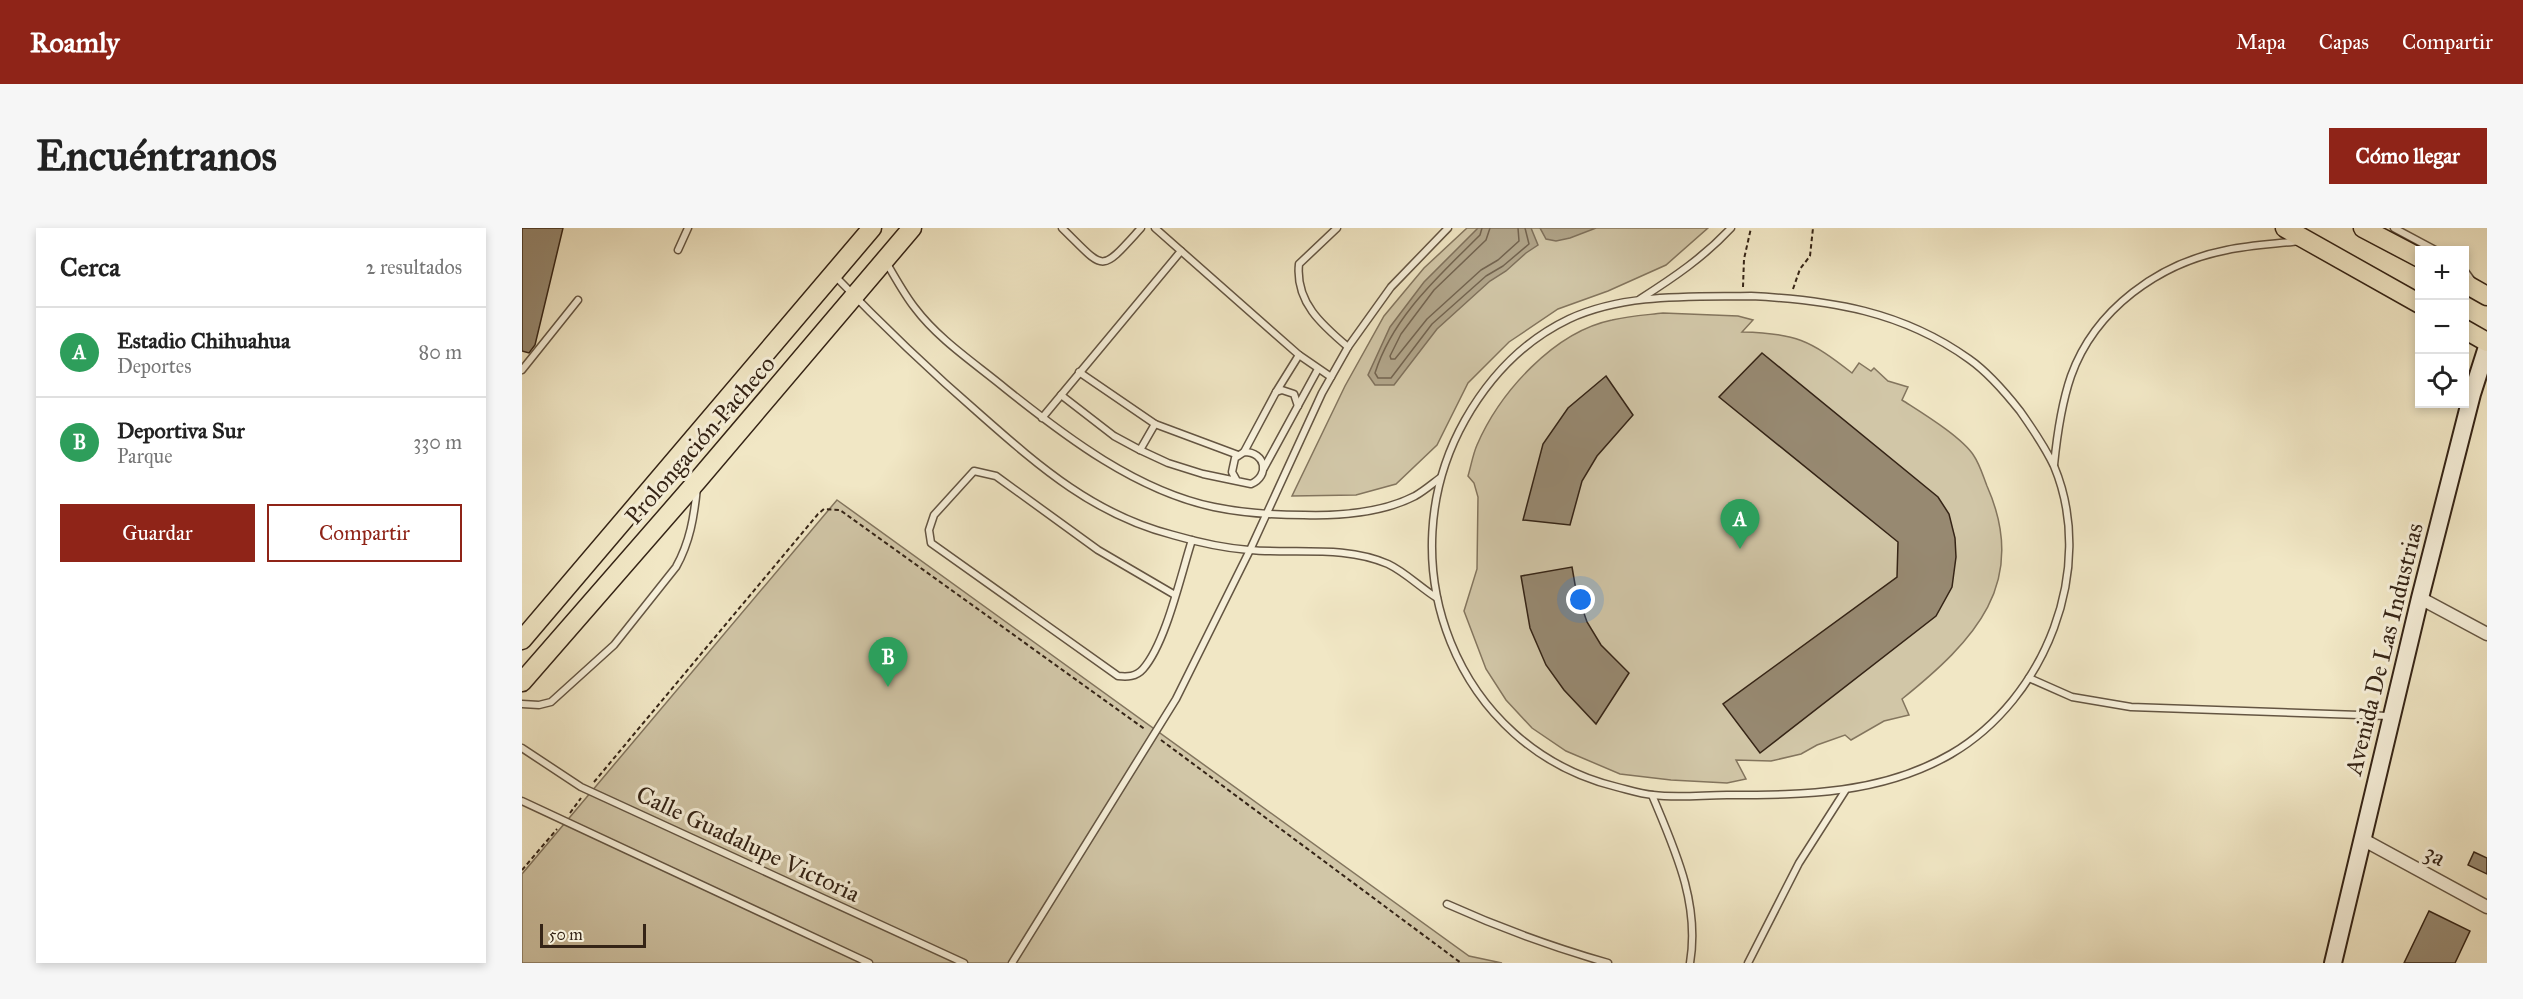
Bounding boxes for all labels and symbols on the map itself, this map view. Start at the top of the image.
street label: Prolongación Pacheco [619,349,781,531]
pin: A [1720,500,1760,549]
street label: Avenida De Las Industrias [2338,520,2430,779]
your location [1566,585,1595,614]
pin: B [868,638,908,687]
street label: Calle Guadalupe Victoria [631,779,865,909]
street label: 3a [2419,837,2452,873]
scale bar [540,921,646,948]

